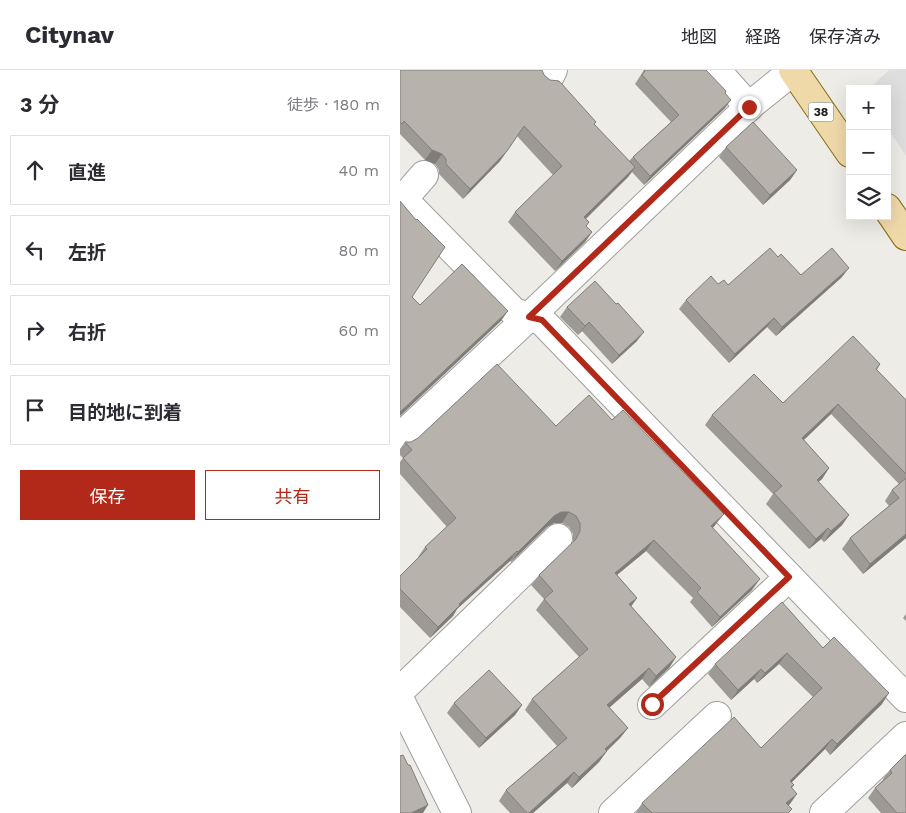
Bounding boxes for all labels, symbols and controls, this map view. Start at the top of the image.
text: Citynav [25,21,114,49]
text: 地図 [681,26,717,47]
text: 経路 [745,26,781,47]
text: 保存済み [809,26,881,47]
map controls [846,85,891,220]
button: + [846,85,891,130]
text: 3 分 [20,92,59,117]
text: 徒歩 · 180 m [287,95,380,114]
route end [738,96,761,119]
road number: 38 [808,102,834,122]
button: − [846,130,891,175]
icon: ahead [21,156,49,184]
text: 直進 [68,161,106,184]
text: 40 m [339,161,379,180]
button: layers [846,175,891,220]
icon: left [21,236,49,264]
text: 左折 [68,241,106,264]
text: 80 m [338,241,379,260]
icon: right [21,316,49,344]
text: 右折 [68,321,106,344]
text: 60 m [339,321,379,340]
icon: arrive [21,396,49,424]
text: 目的地に到着 [68,401,182,424]
button: 保存 [20,470,195,520]
button: 共有 [205,470,380,520]
route start [641,693,664,716]

